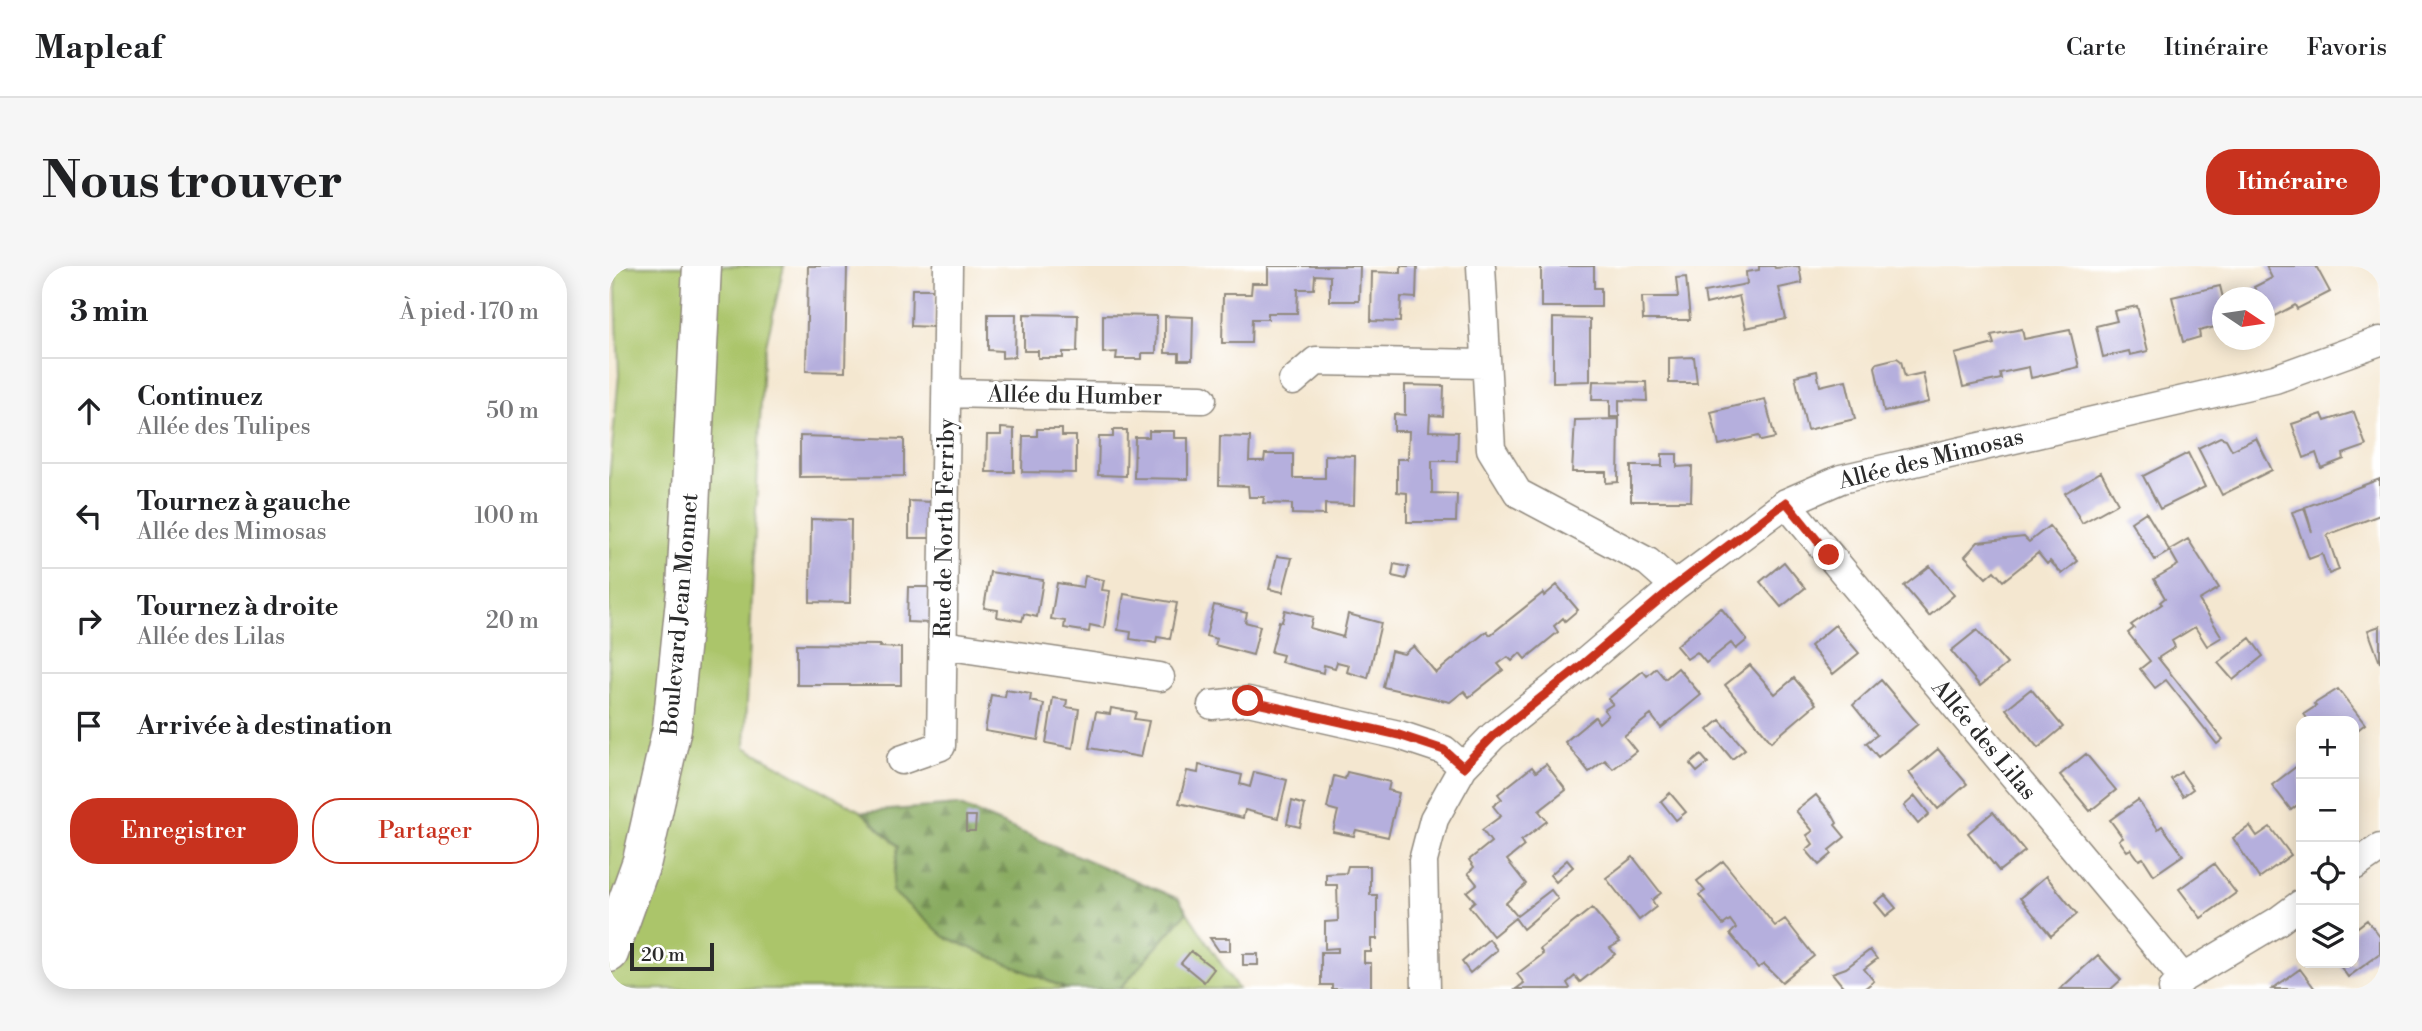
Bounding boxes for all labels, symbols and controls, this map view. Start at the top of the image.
text: Mapleaf [35,28,162,69]
text: Carte [2066,33,2126,63]
text: Itinéraire [2164,33,2269,63]
text: Favoris [2307,33,2387,63]
button: Itinéraire [2206,149,2380,215]
text: Nous trouver [42,152,343,213]
north arrow [2212,287,2275,350]
text: 3 min [70,293,148,331]
text: À pied · 170 m [400,298,539,326]
street label: Allée du Humber [986,380,1163,412]
text: Continuez [137,381,263,413]
icon: ahead [70,392,108,430]
text: 50 m [486,397,539,425]
text: Allée des Tulipes [137,413,311,441]
street label: Rue de North Ferriby [929,417,961,638]
street label: Allée des Mimosas [1835,422,2026,496]
text: Tournez à gauche [137,486,351,518]
street label: Boulevard Jean Monnet [655,492,705,737]
icon: left [70,497,108,535]
text: 100 m [474,502,539,530]
text: Allée des Mimosas [137,518,327,546]
route end [1813,539,1844,570]
text: Tournez à droite [137,591,339,623]
icon: right [70,602,108,640]
text: 20 m [486,607,539,635]
text: Allée des Lilas [137,623,285,651]
street label: Allée des Lilas [1925,673,2042,806]
route start [1232,685,1263,716]
icon: arrive [70,707,108,745]
text: Arrivée à destination [137,710,392,742]
map controls [2296,716,2359,968]
button: + [2296,716,2359,779]
button: − [2296,779,2359,842]
button: Enregistrer [70,798,298,864]
button: Partager [312,798,539,864]
button: locate [2296,842,2359,905]
button: layers [2296,905,2359,968]
scale bar [630,940,714,972]
text: 20 m [641,943,685,967]

